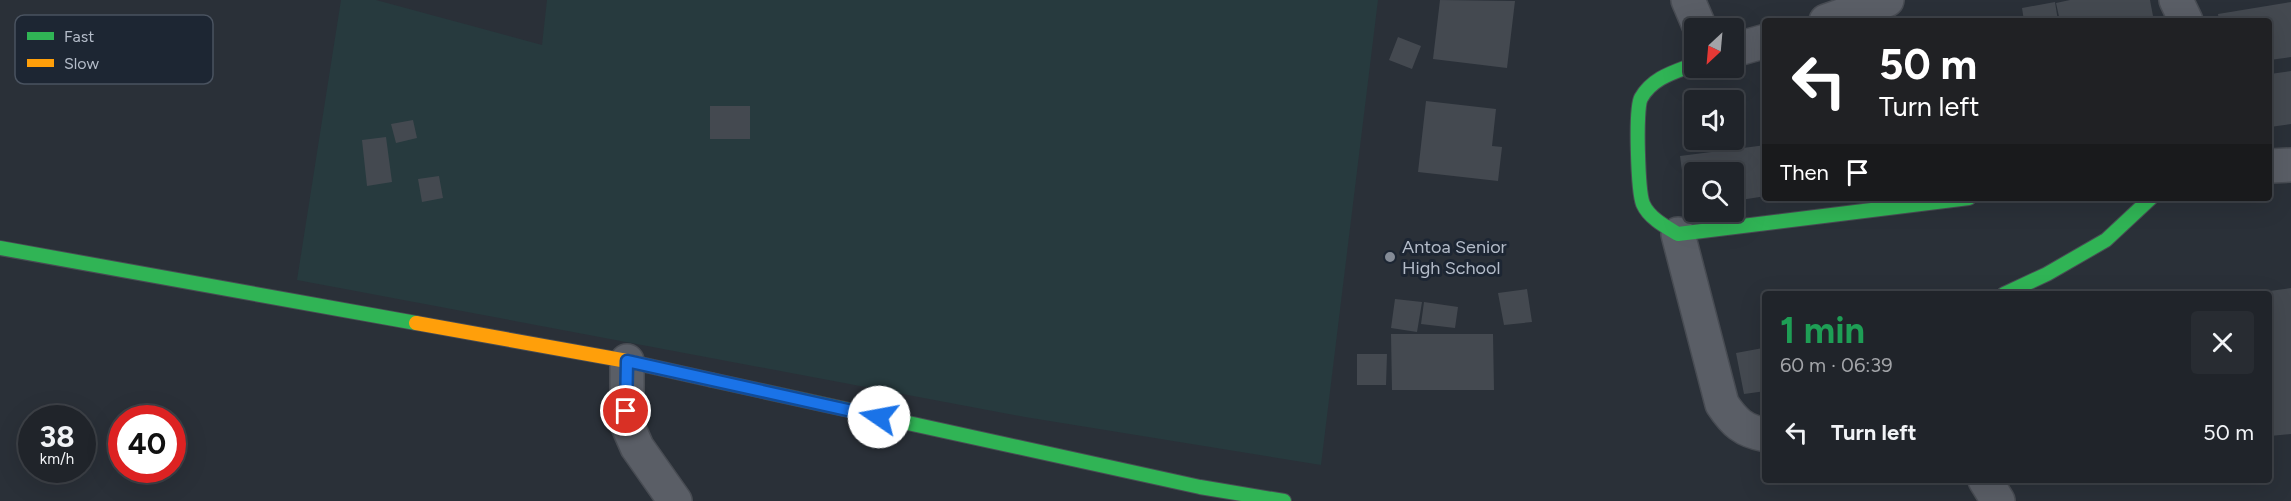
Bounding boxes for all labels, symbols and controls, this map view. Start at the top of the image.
legend [15,15,213,84]
north arrow [1684,18,1744,78]
map controls [1684,18,1744,222]
text: Fast [64,27,94,46]
text: 50 m [1879,39,1977,90]
icon: left [1780,42,1858,120]
text: Slow [64,54,99,73]
button: sound [1684,90,1744,150]
text: Turn left [1879,90,1979,123]
icon: arrive [1841,156,1874,189]
text: Then [1780,159,1829,186]
button: search [1684,162,1744,222]
place label: Antoa Senior High School [1402,236,1507,279]
marker: Antoa Senior High School [1383,250,1397,264]
text: 1 min [1780,309,1865,352]
button: close [2191,311,2254,374]
text: 60 m · 06:39 [1780,353,1892,377]
pin [600,385,651,436]
position arrow [847,385,911,449]
icon: arrive [609,394,642,427]
speed limit sign: 40 [108,405,186,483]
icon: left [1780,416,1813,449]
text: 38 [39,418,75,455]
text: Turn left [1831,419,1917,446]
text: 50 m [2203,419,2254,446]
text: km/h [40,450,74,468]

